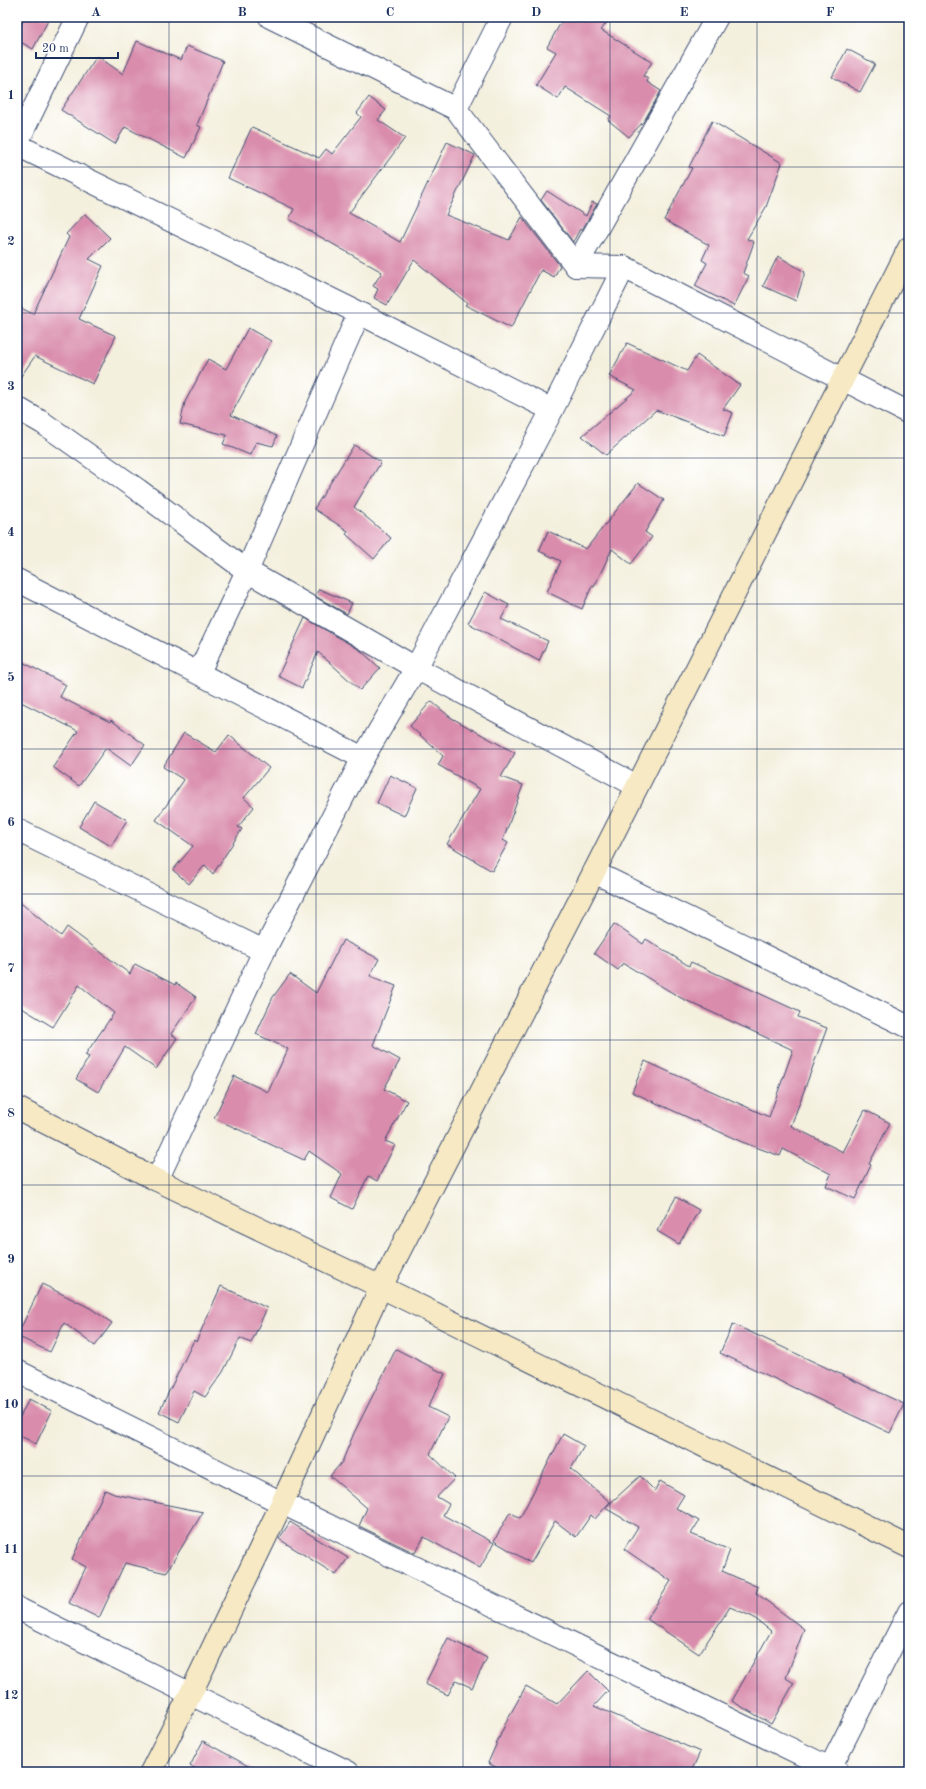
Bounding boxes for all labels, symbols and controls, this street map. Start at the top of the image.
text: A [91,6,101,19]
text: B [237,6,247,19]
text: C [386,6,394,19]
text: D [531,6,541,19]
text: E [680,6,689,19]
text: F [826,6,835,19]
scale bar [36,34,118,60]
text: 20 m [42,43,69,55]
text: 1 [7,89,15,102]
text: 2 [7,235,15,248]
text: 3 [7,380,15,393]
text: 4 [7,526,15,539]
text: 5 [7,671,15,684]
text: 6 [7,816,15,829]
text: 7 [7,962,15,975]
text: 8 [7,1107,15,1120]
text: 9 [7,1253,15,1266]
text: 10 [3,1398,19,1411]
text: 11 [3,1543,19,1556]
text: 12 [3,1689,19,1702]

